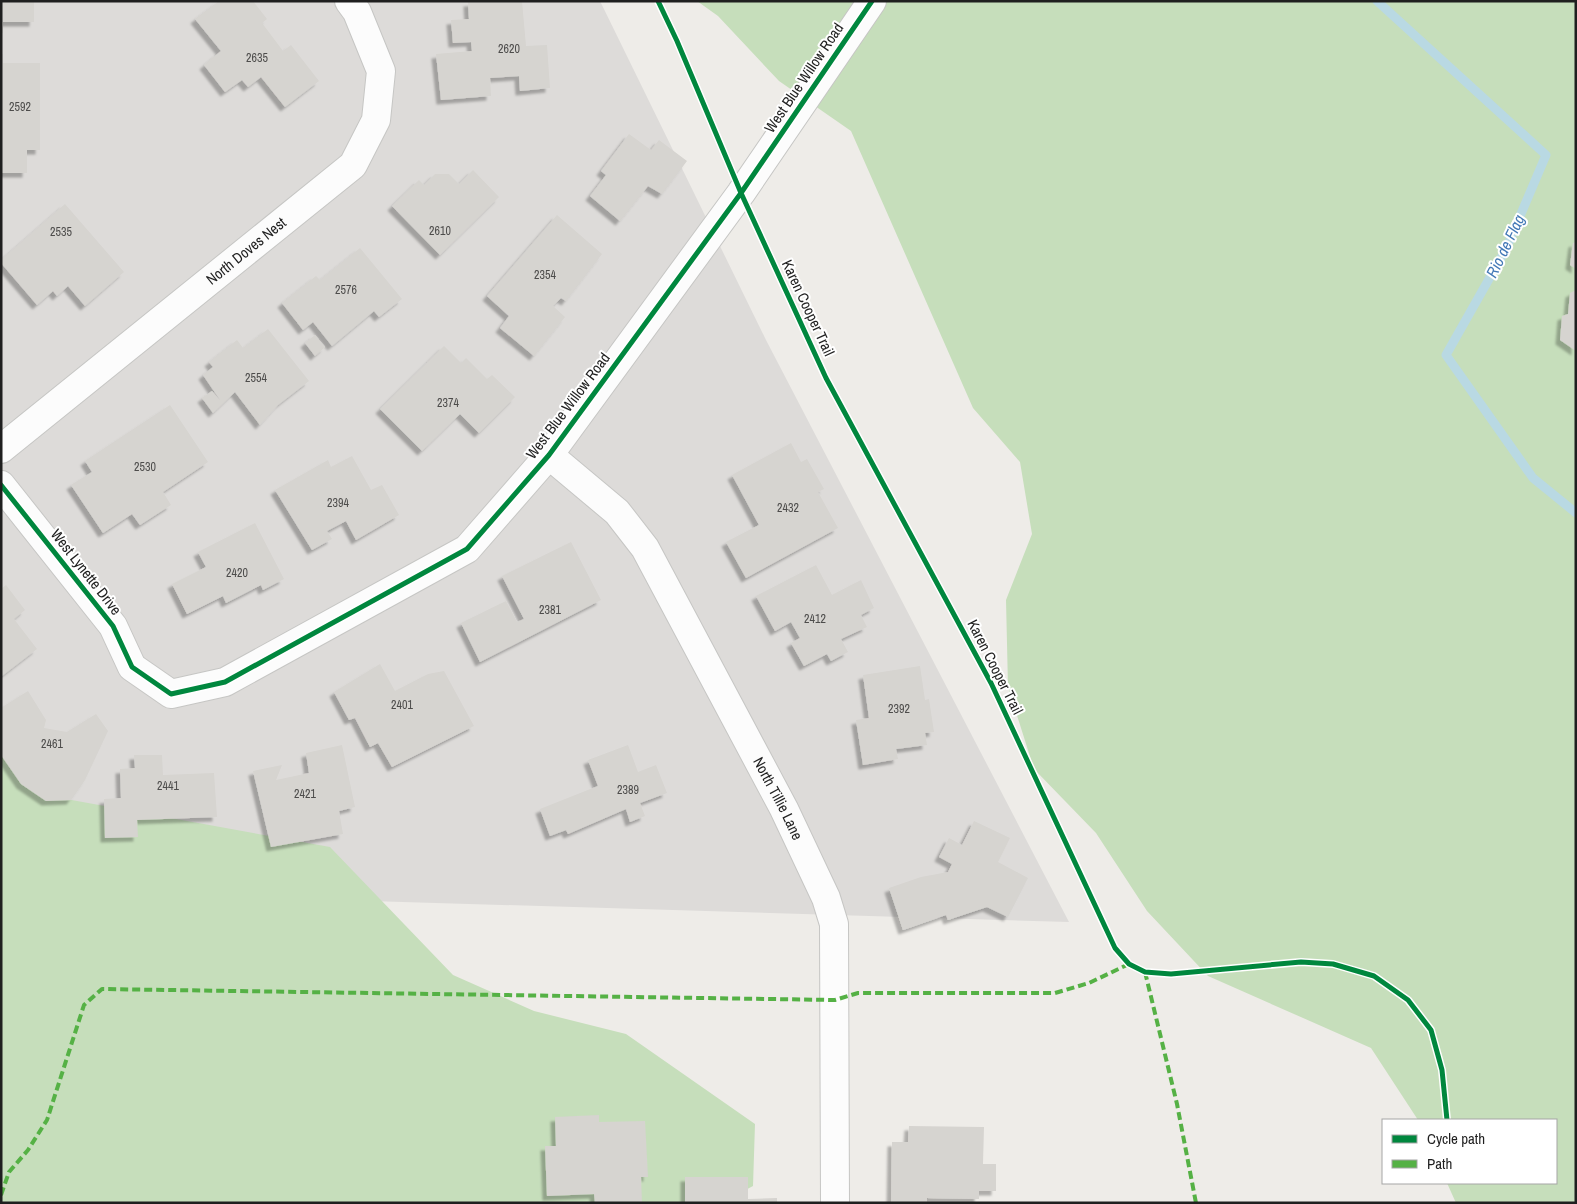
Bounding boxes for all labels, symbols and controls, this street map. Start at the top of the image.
street label: West Blue Willow Road [759,19,848,137]
house number: 2620 [498,41,520,57]
house number: 2635 [246,50,268,66]
house number: 2592 [9,99,31,115]
water label: Rio de Flag [1480,211,1530,281]
street label: North Doves Nest [201,212,291,289]
house number: 2610 [429,223,451,239]
house number: 2535 [50,224,72,240]
street label: Karen Cooper Trail [777,256,840,359]
house number: 2354 [534,267,556,283]
house number: 2576 [335,282,357,298]
street label: West Blue Willow Road [521,348,615,463]
house number: 2554 [245,370,267,386]
house number: 2374 [437,395,459,411]
house number: 2530 [134,459,156,475]
house number: 2394 [327,495,349,511]
house number: 2432 [777,500,799,516]
street label: West Lynette Drive [46,524,127,619]
house number: 2420 [226,565,248,581]
house number: 2381 [539,602,561,618]
house number: 2412 [804,611,826,627]
street label: Karen Cooper Trail [962,616,1028,718]
house number: 2401 [391,697,413,713]
house number: 2392 [888,701,910,717]
house number: 2461 [41,736,63,752]
street label: North Tillie Lane [748,753,808,843]
house number: 2441 [157,778,179,794]
house number: 2389 [617,782,639,798]
house number: 2421 [294,786,316,802]
legend [1382,1119,1557,1184]
text: Cycle path [1427,1128,1485,1149]
text: Path [1427,1153,1452,1174]

